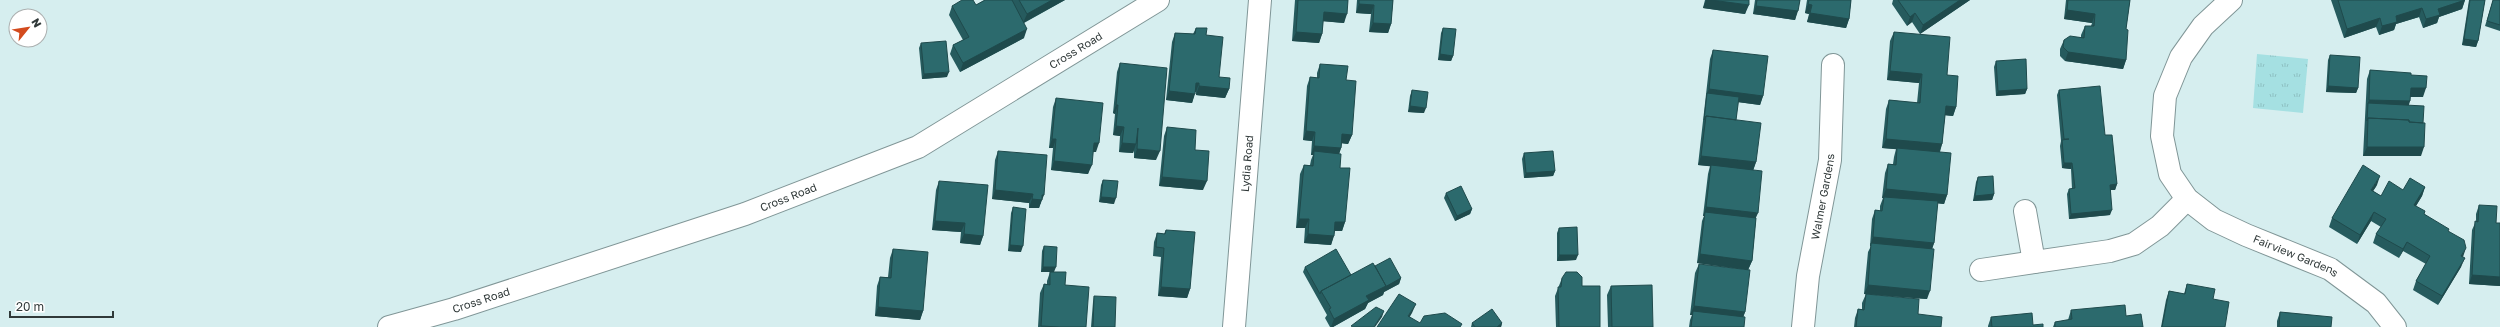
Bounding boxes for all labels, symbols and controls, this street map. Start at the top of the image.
north arrow [8,8,48,48]
text: N [29,16,45,30]
street label: Cross Road [1047,29,1104,71]
street label: Lydia Road [1238,135,1255,192]
street label: Walmer Gardens [1808,153,1836,241]
street label: Cross Road [758,180,818,214]
street label: Fairview Gardens [2251,232,2341,279]
street label: Cross Road [451,284,511,315]
scale bar [10,293,113,319]
text: 20 m [16,299,44,314]

